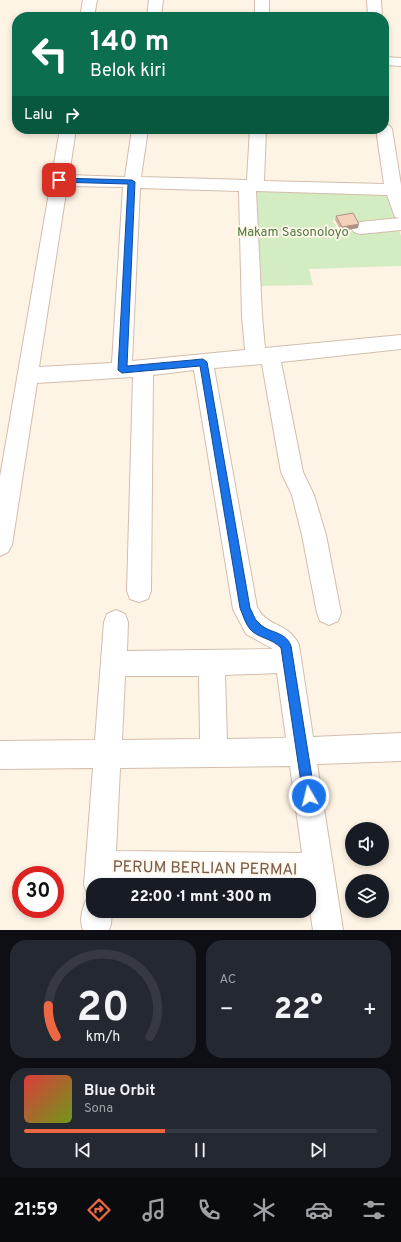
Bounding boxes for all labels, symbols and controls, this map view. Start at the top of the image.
text: 140 m [90,25,169,61]
icon: left [24,28,76,80]
text: Belok kiri [90,60,166,83]
icon: right [61,104,83,126]
text: Lalu [24,106,53,125]
pin [42,163,76,197]
icon: arrive [48,169,70,191]
park label: Makam Sasonoloyo [237,225,349,241]
position arrow [288,775,330,817]
map controls [345,822,389,918]
button: sound [345,822,389,866]
street label: PERUM BERLIAN PERMAI [112,857,298,881]
speed limit sign: 30 [12,866,64,918]
button: layers [345,874,389,918]
text: 22:00 · 1 mnt · 300 m [130,888,272,907]
text: AC [220,972,236,988]
text: 20 [76,983,129,1036]
text: 22° [274,992,323,1029]
text: − [220,997,234,1024]
text: + [363,997,377,1024]
text: km/h [85,1028,120,1046]
text: Blue Orbit [84,1082,155,1101]
text: Sona [84,1101,113,1117]
icon: previous [72,1139,94,1161]
icon: pause [189,1139,211,1161]
icon: next [307,1139,329,1161]
icon: directions [85,1196,113,1224]
icon: music [140,1196,168,1224]
icon: phone [195,1196,223,1224]
icon: climate [250,1196,278,1224]
icon: car [305,1196,333,1224]
icon: filters [360,1196,388,1224]
text: 21:59 [13,1199,58,1222]

